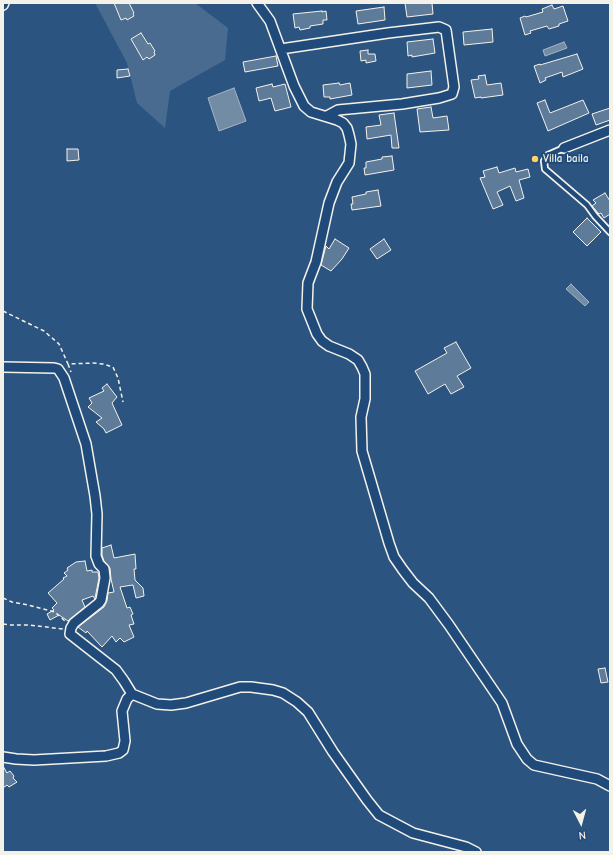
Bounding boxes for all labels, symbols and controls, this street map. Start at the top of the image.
place label: Villa baila [543,152,589,166]
marker: Villa baila [530,154,540,164]
north arrow [561,803,601,843]
text: N [578,829,587,842]

